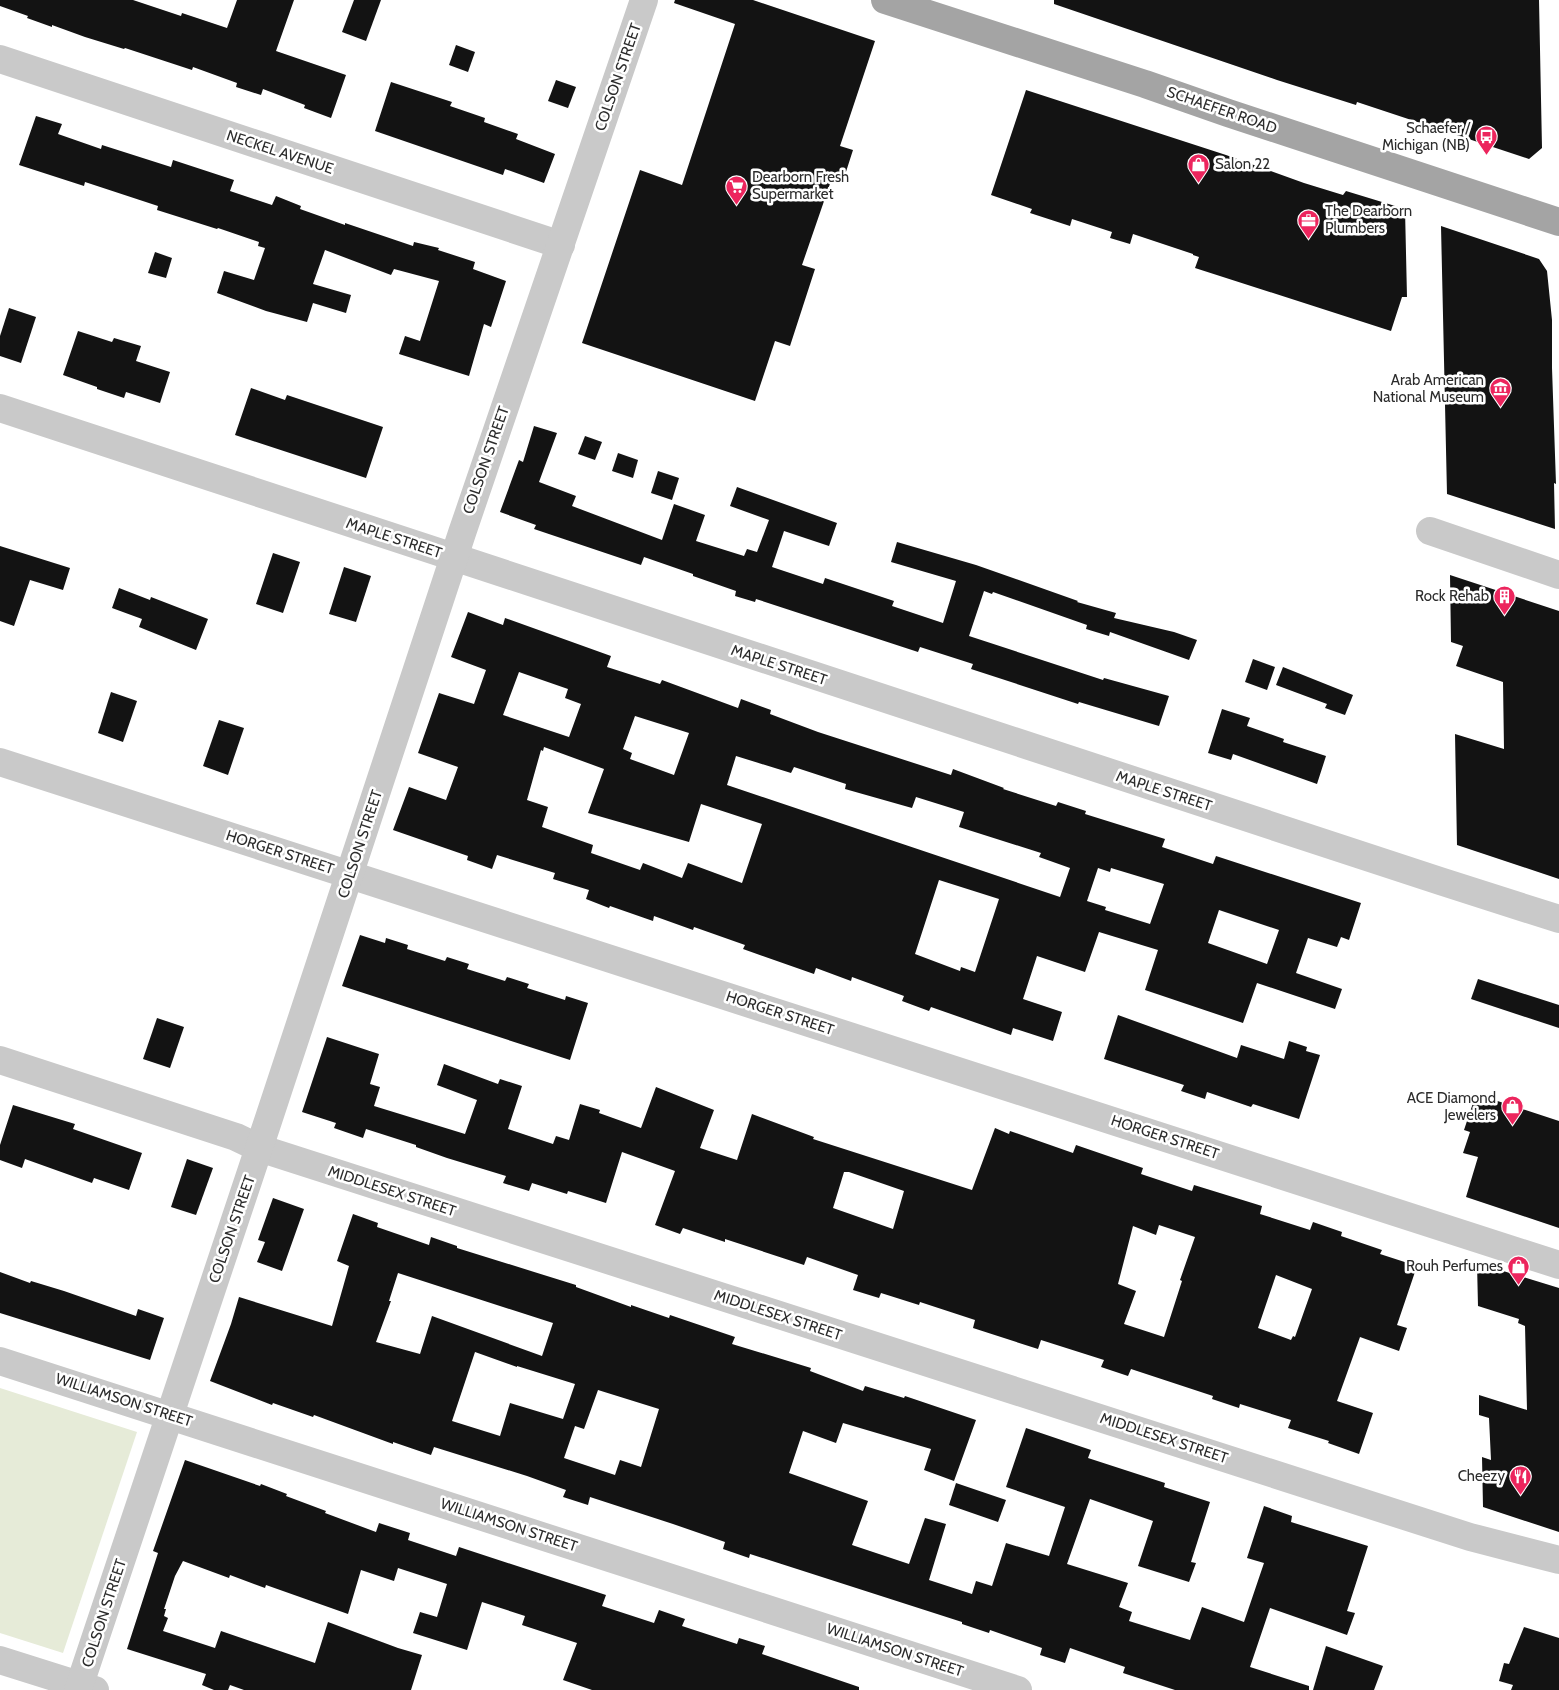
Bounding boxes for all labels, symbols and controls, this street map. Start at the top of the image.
street label: COLSON STREET [591,21,645,133]
street label: SCHAEFER ROAD [1165,83,1280,137]
place label: Schaefer / Michigan (NB) [1382,119,1471,154]
bus stop icon: Schaefer / Michigan (NB) [1474,125,1498,156]
street label: NECKEL AVENUE [224,126,336,178]
shop icon: Salon 22 [1187,152,1211,183]
place label: Salon 22 [1215,155,1270,173]
place label: Dearborn Fresh Supermarket [752,168,849,203]
supermarket icon: Dearborn Fresh Supermarket [724,174,748,205]
place label: The Dearborn Plumbers [1325,202,1412,237]
office icon: The Dearborn Plumbers [1297,208,1321,239]
place label: Arab American National Museum [1373,371,1484,406]
museum icon: Arab American National Museum [1488,377,1512,408]
street label: COLSON STREET [459,404,513,516]
street label: MAPLE STREET [344,514,444,562]
building icon: Rock Rehab [1493,584,1517,615]
place label: Rock Rehab [1415,587,1489,605]
street label: MAPLE STREET [729,641,829,689]
street label: MAPLE STREET [1114,767,1214,815]
street label: COLSON STREET [334,788,386,900]
street label: HORGER STREET [224,826,336,878]
street label: HORGER STREET [724,987,836,1039]
place label: ACE Diamond Jewelers [1407,1089,1496,1124]
shop icon: ACE Diamond Jewelers [1500,1095,1524,1126]
street label: HORGER STREET [1109,1111,1221,1163]
street label: MIDDLESEX STREET [326,1162,458,1220]
street label: COLSON STREET [205,1173,259,1285]
shop icon: Rouh Perfumes [1507,1254,1531,1285]
place label: Rouh Perfumes [1406,1257,1503,1275]
street label: MIDDLESEX STREET [712,1286,844,1344]
street label: WILLIAMSON STREET [53,1369,195,1431]
street label: MIDDLESEX STREET [1098,1409,1230,1467]
restaurant icon: Cheezy [1509,1464,1533,1495]
place label: Cheezy [1458,1467,1505,1485]
street label: WILLIAMSON STREET [438,1494,580,1556]
street label: COLSON STREET [78,1557,130,1669]
street label: WILLIAMSON STREET [824,1619,966,1681]

